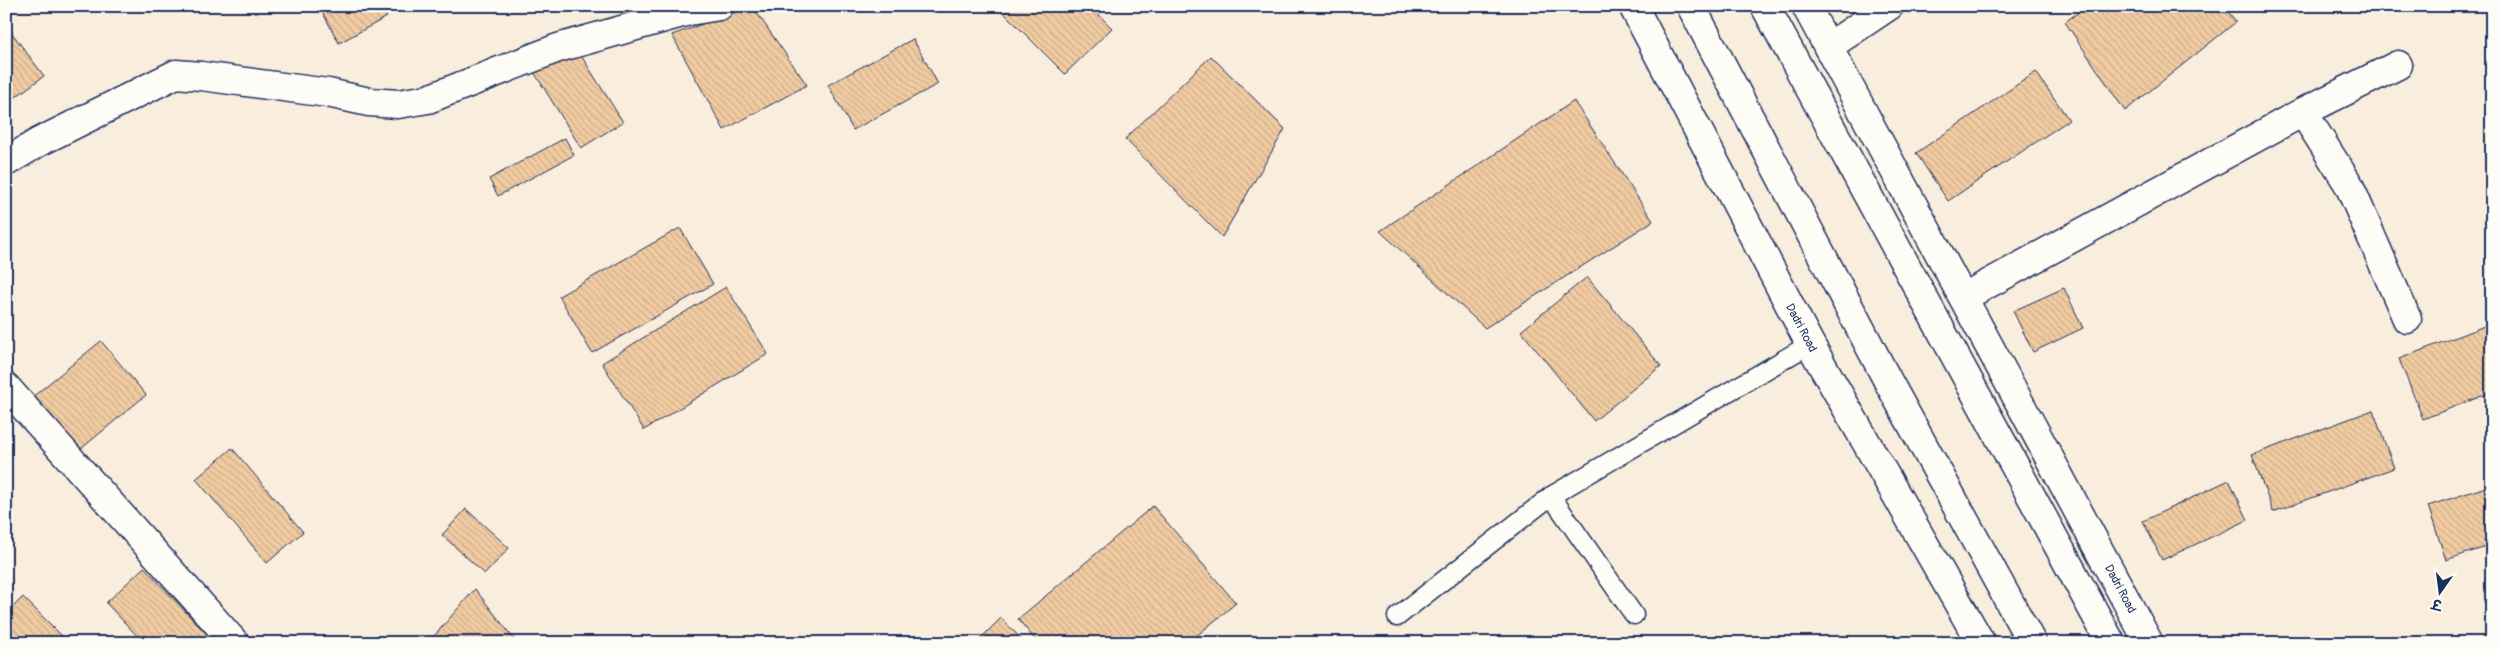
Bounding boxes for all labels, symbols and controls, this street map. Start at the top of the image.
street label: Dadri Road [1782,301,1820,355]
street label: Dadri Road [2101,562,2139,616]
north arrow [2416,566,2466,616]
text: उ [2429,594,2445,614]

